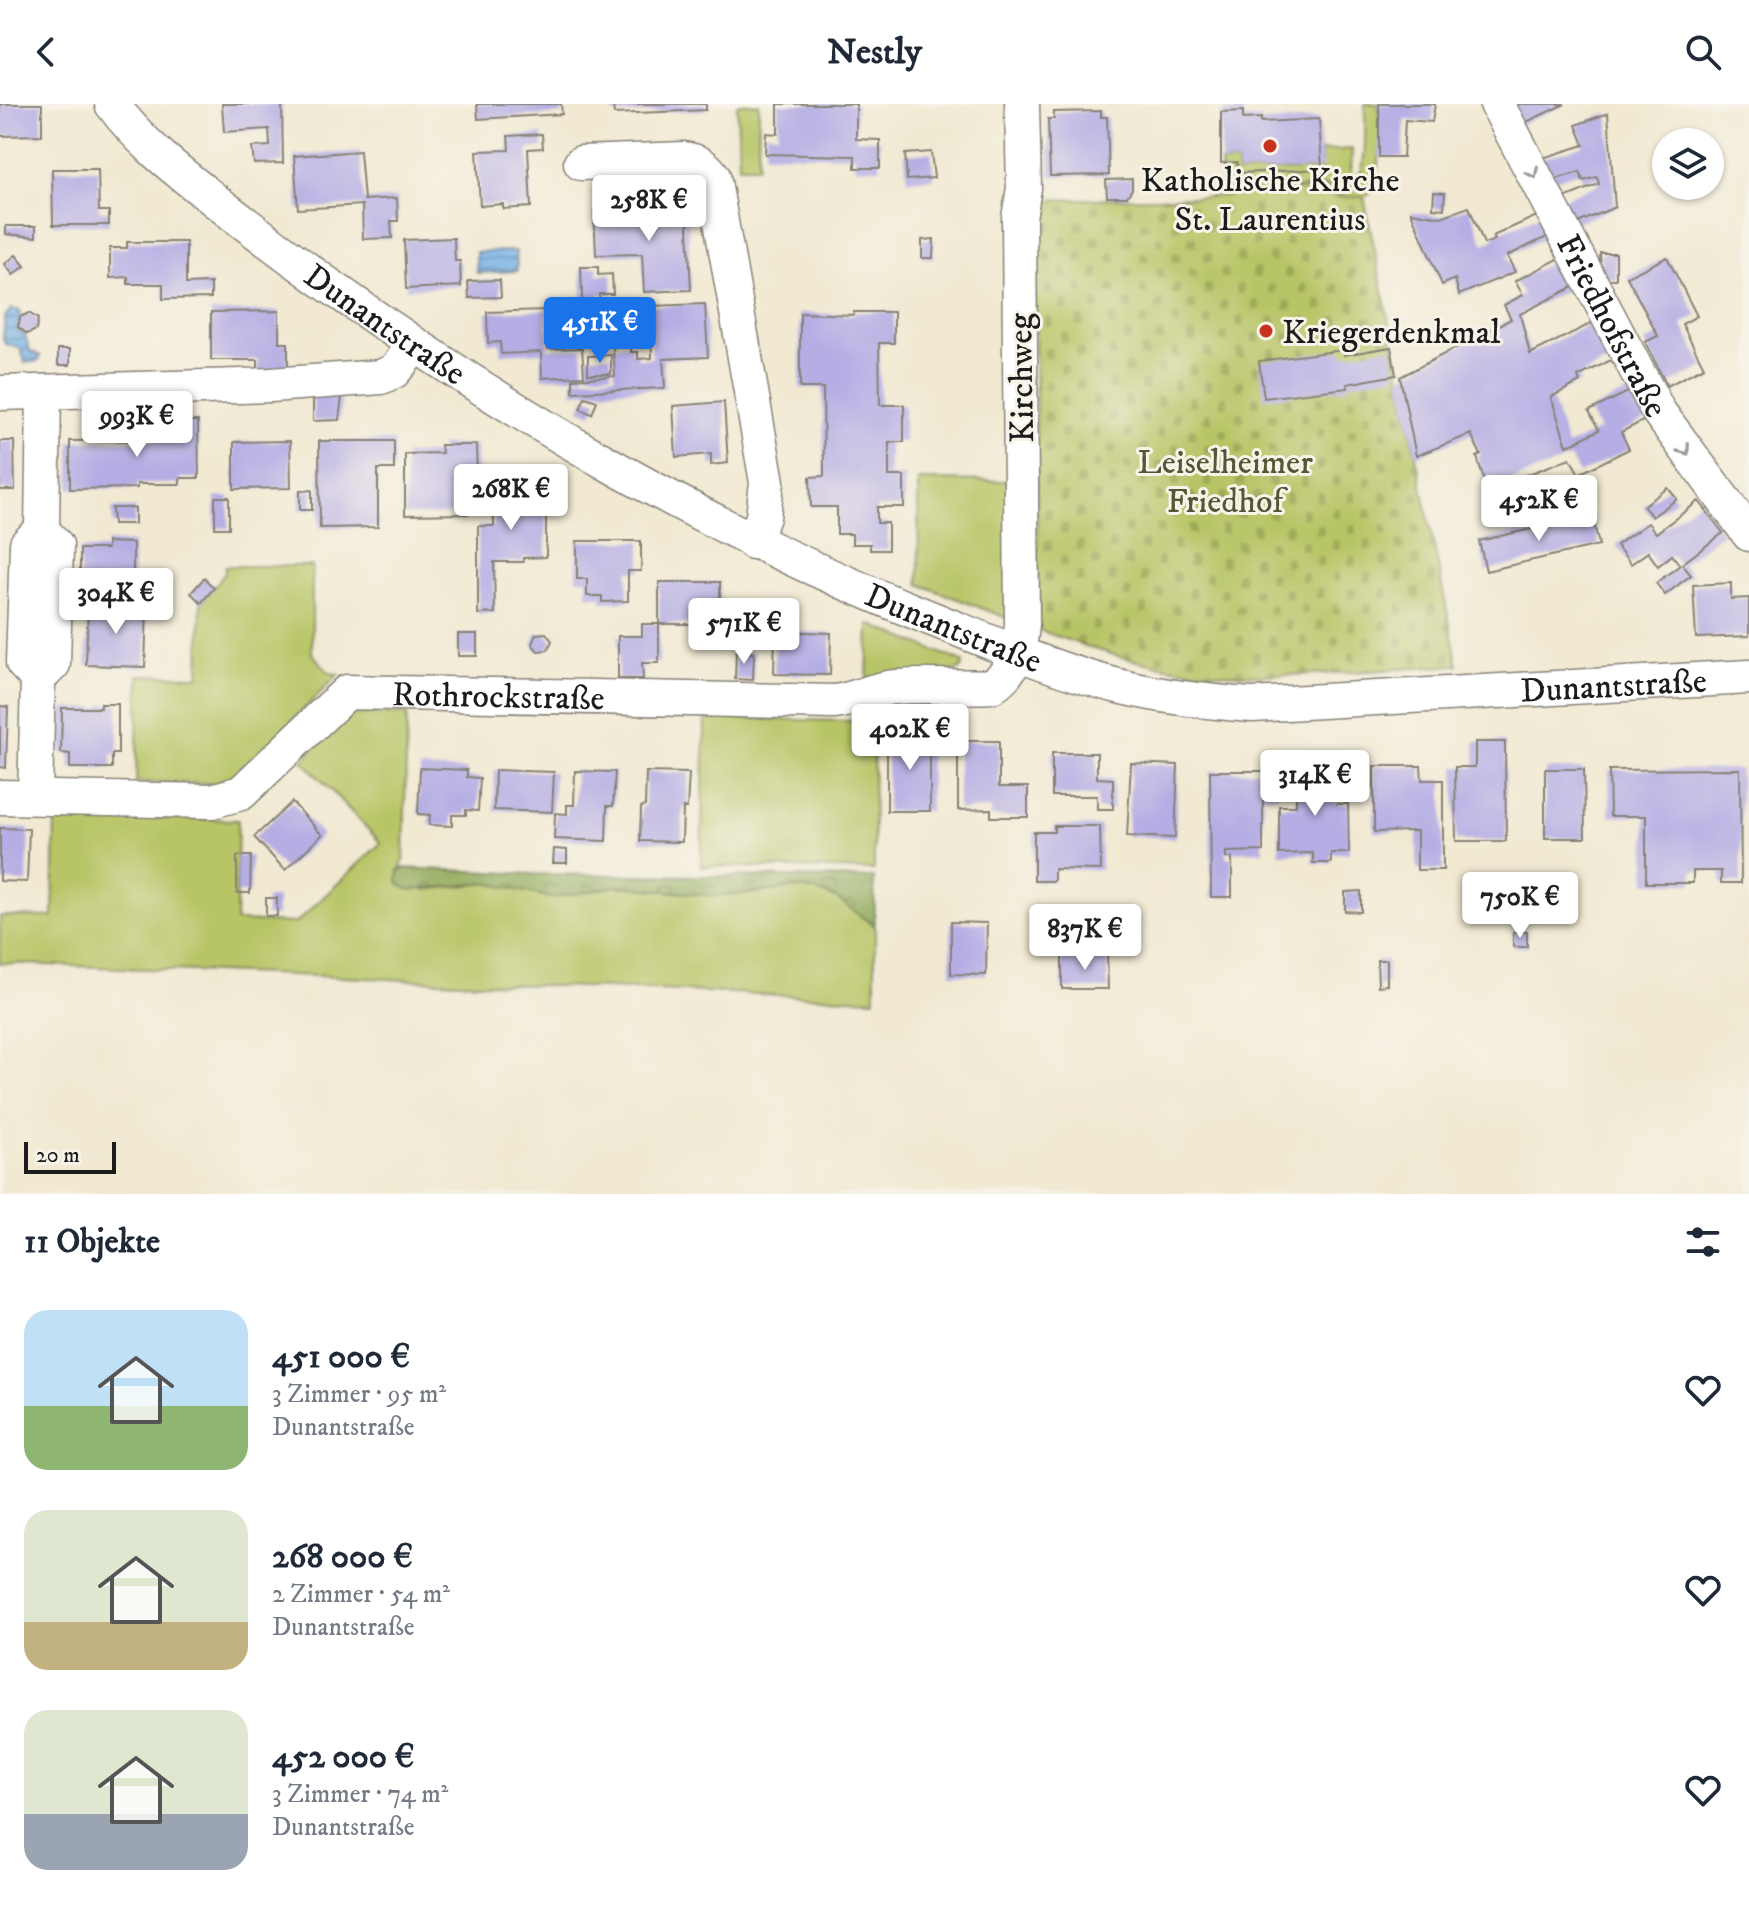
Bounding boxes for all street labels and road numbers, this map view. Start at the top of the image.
street label: Friedhofstraße [1546,228,1677,425]
street label: Dunantstraße [295,255,473,395]
street label: Kirchweg [1000,312,1044,443]
street label: Dunantstraße [858,575,1047,683]
street label: Dunantstraße [1519,660,1708,713]
street label: Rothrockstraße [392,674,605,720]

